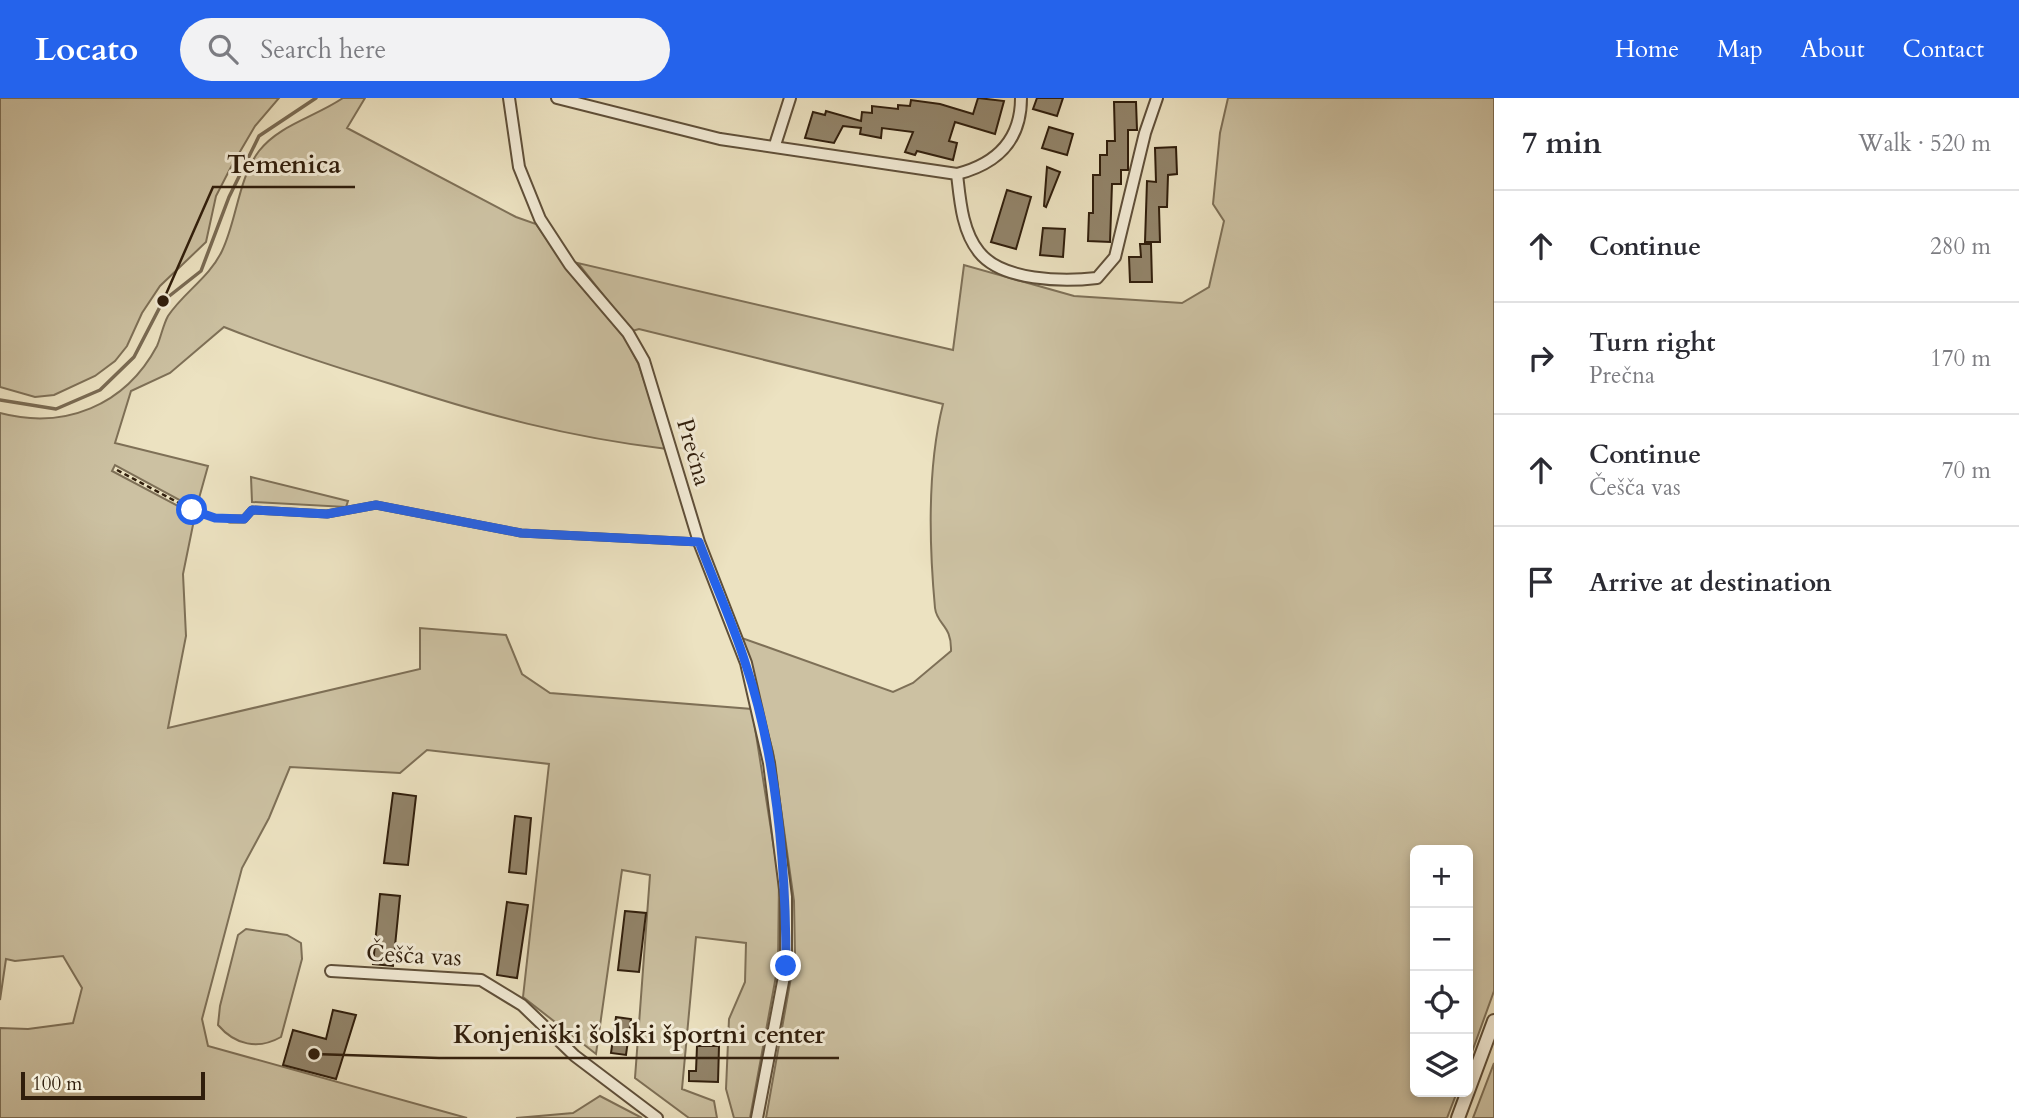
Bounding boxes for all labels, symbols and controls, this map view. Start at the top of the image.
search box [180,18,670,81]
text: Locato [35,27,138,72]
icon: search [204,30,242,68]
text: Search here [260,32,386,67]
text: Home [1615,33,1679,66]
text: Map [1717,33,1763,66]
text: About [1801,33,1865,66]
text: Contact [1903,33,1984,66]
text: 7 min [1522,123,1602,164]
text: Walk · 520 m [1858,128,1991,159]
callout: Temenica [213,140,355,187]
text: Temenica [227,147,341,182]
icon: ahead [1522,227,1560,265]
text: Continue [1589,229,1701,264]
text: 280 m [1930,231,1991,262]
text: Turn right [1589,325,1716,360]
icon: right [1522,339,1560,377]
text: 170 m [1930,343,1991,374]
text: Prečna [1589,360,1655,391]
street label: Prečna [668,415,719,490]
text: Continue [1589,437,1701,472]
icon: ahead [1522,451,1560,489]
text: 70 m [1942,455,1991,486]
text: Češča vas [1589,472,1681,503]
route start [176,494,207,525]
icon: arrive [1522,563,1560,601]
text: Arrive at destination [1589,565,1832,600]
map controls [1410,845,1473,1097]
button: + [1410,845,1473,908]
button: − [1410,908,1473,971]
street label: Češča vas [365,937,463,974]
route end [770,950,801,981]
button: locate [1410,971,1473,1034]
callout: Konjeniški šolski športni center [439,1011,839,1058]
text: Konjeniški šolski športni center [453,1017,826,1052]
button: layers [1410,1034,1473,1097]
scale bar [21,1069,205,1101]
text: 100 m [32,1071,82,1097]

